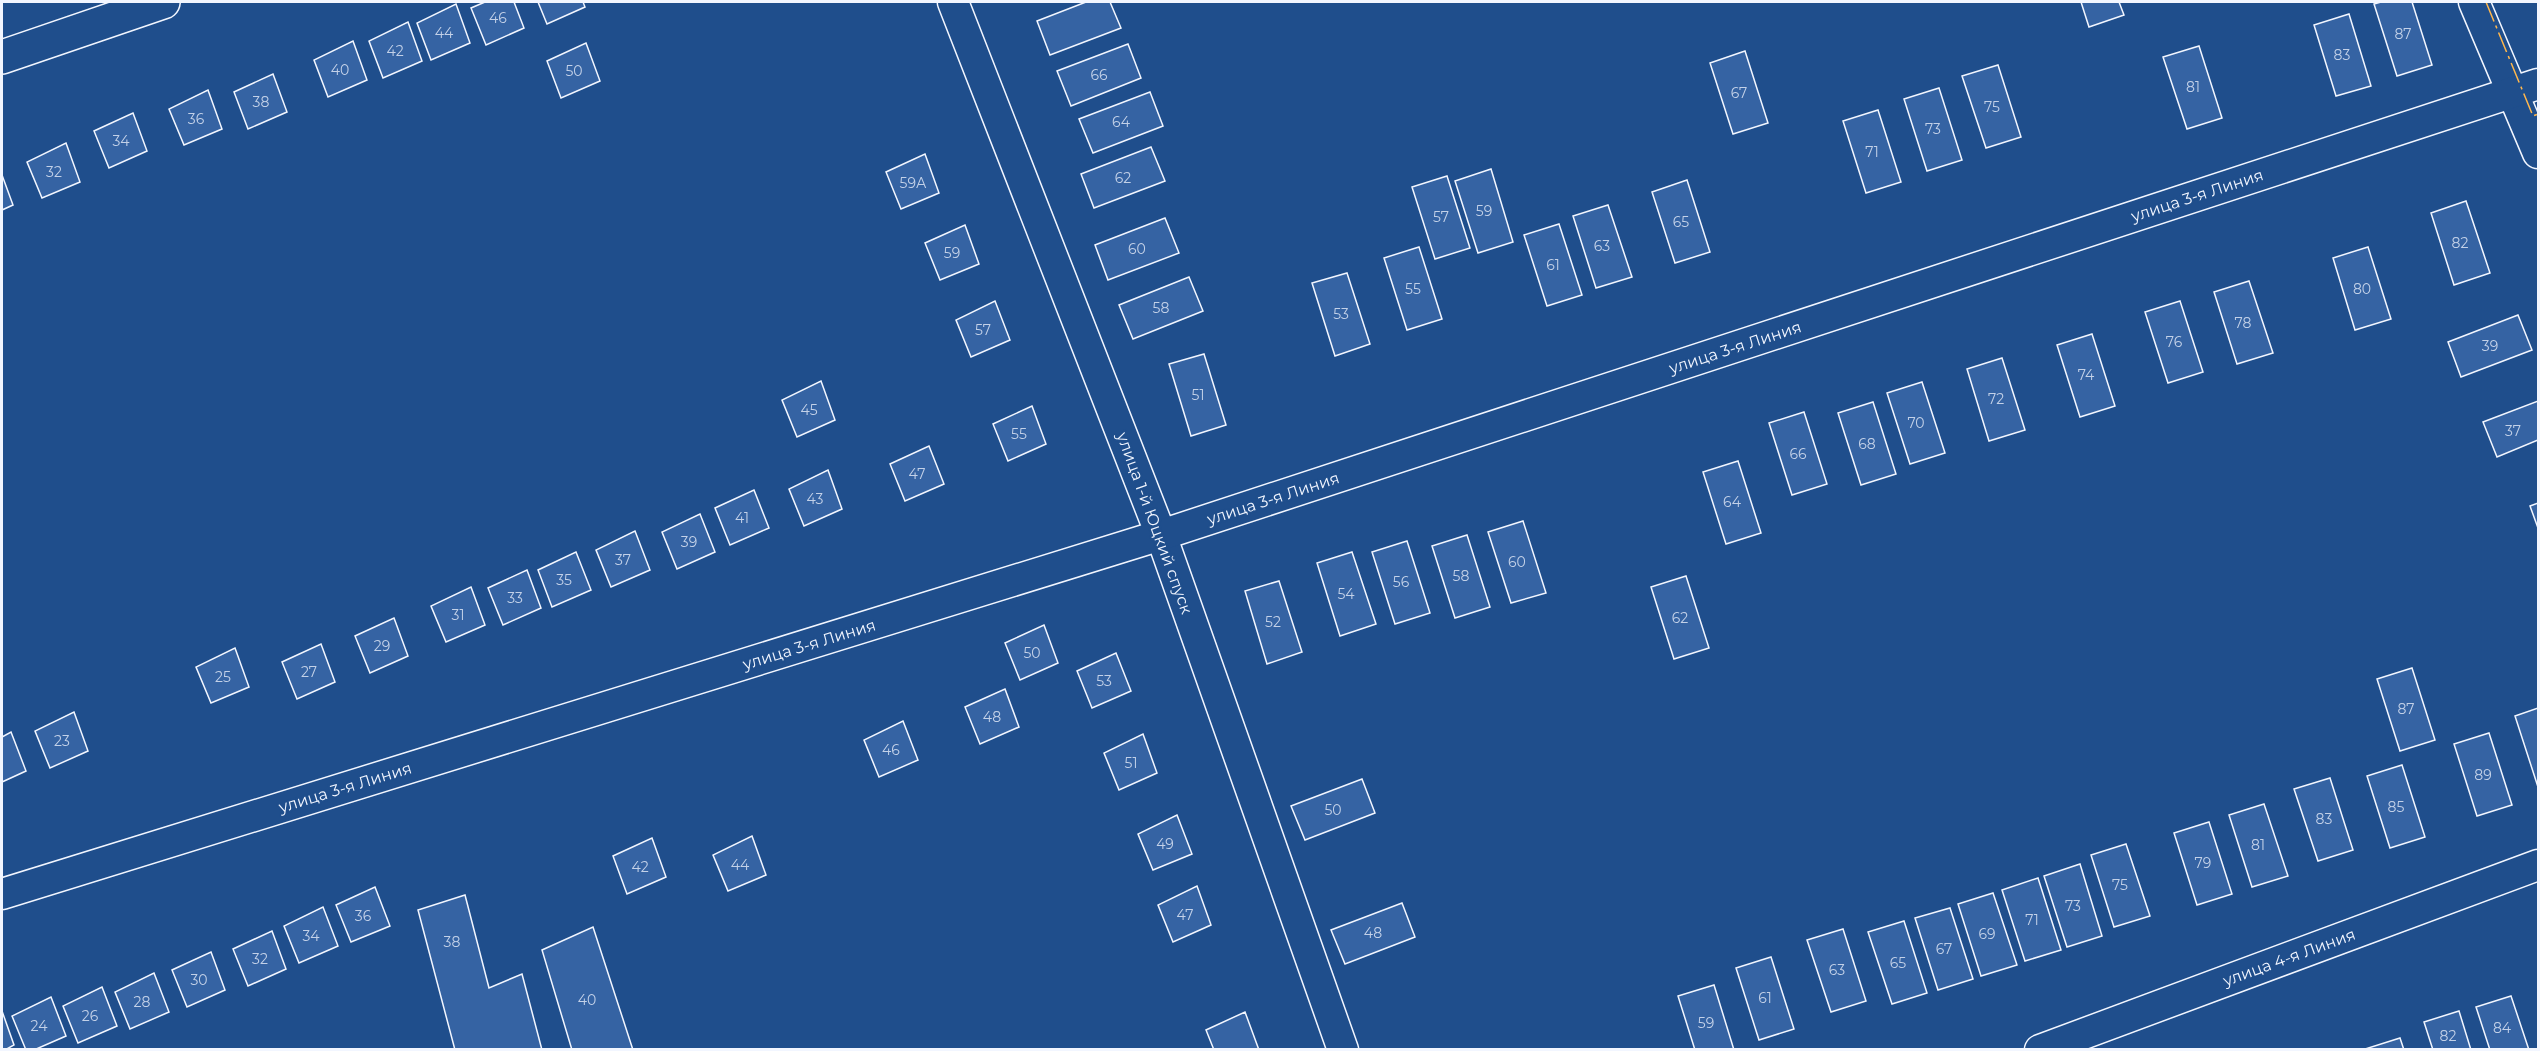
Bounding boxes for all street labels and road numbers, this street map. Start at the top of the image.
street label: улица 3-я Линия [2128,165,2266,226]
street label: улица 3-я Линия [1666,317,1804,378]
street label: улица 1-й Юцкий спуск [1112,429,1197,617]
street label: улица 3-я Линия [1204,468,1342,529]
street label: улица 3-я Линия [739,615,878,674]
street label: улица 3-я Линия [275,758,414,817]
street label: улица 4-я Линия [2219,925,2358,991]

